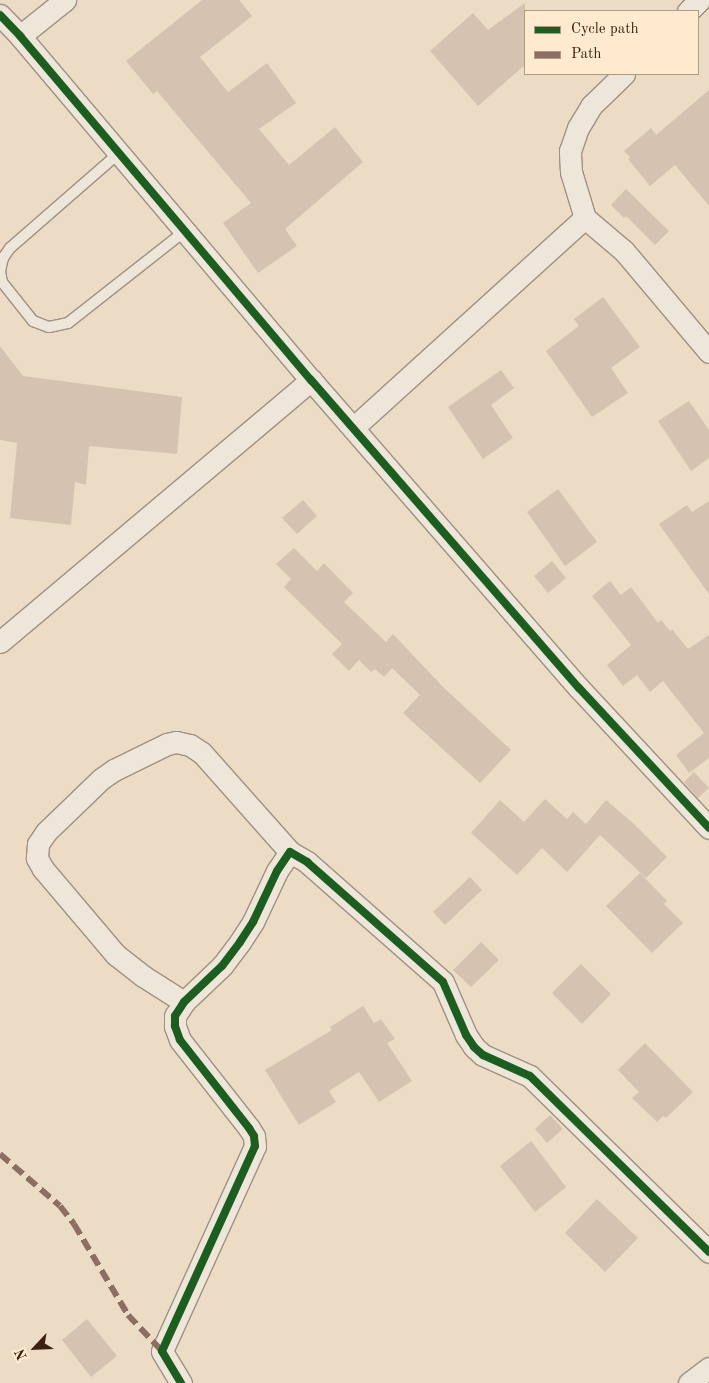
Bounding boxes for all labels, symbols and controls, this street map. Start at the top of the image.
legend [524,10,699,75]
text: Cycle path [571,22,639,37]
text: Path [571,47,601,62]
north arrow [10,1323,60,1373]
text: N [13,1347,30,1362]

